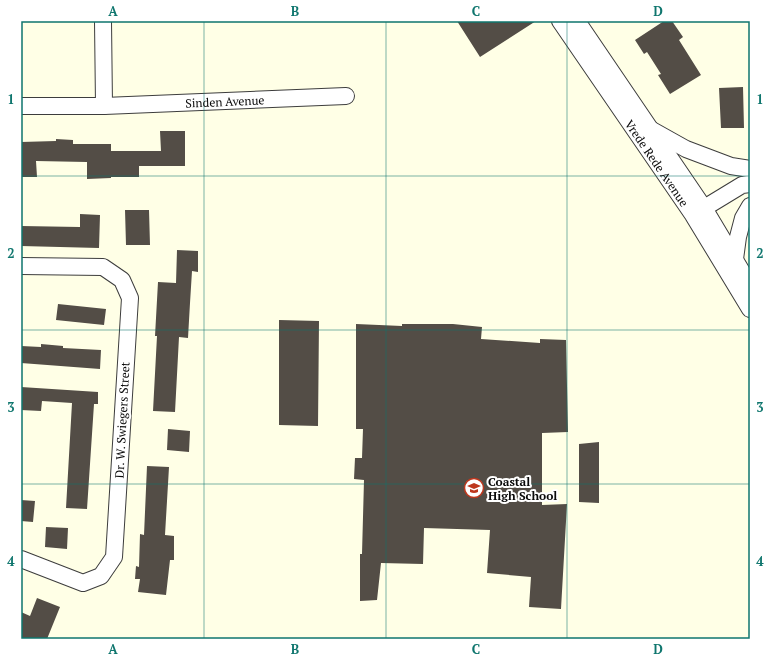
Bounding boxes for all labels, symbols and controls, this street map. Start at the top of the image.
text: A [108,2,118,20]
text: B [291,2,299,20]
text: C [472,2,480,20]
text: D [653,2,663,20]
text: 1 [7,90,15,108]
text: 1 [756,90,764,108]
street label: Sinden Avenue [185,92,265,110]
street label: Vrede Rede Avenue [622,117,692,209]
text: 2 [7,244,15,262]
text: 2 [756,244,764,262]
street label: Dr. W. Swiegers Street [111,361,133,479]
text: 3 [7,398,15,416]
text: 3 [756,398,764,416]
place label: Coastal High School [488,474,557,503]
school or university icon: Coastal High School [463,477,485,499]
text: 4 [7,552,15,570]
text: 4 [756,552,764,570]
text: A [108,640,118,658]
text: B [291,640,299,658]
text: C [472,640,480,658]
text: D [653,640,663,658]

